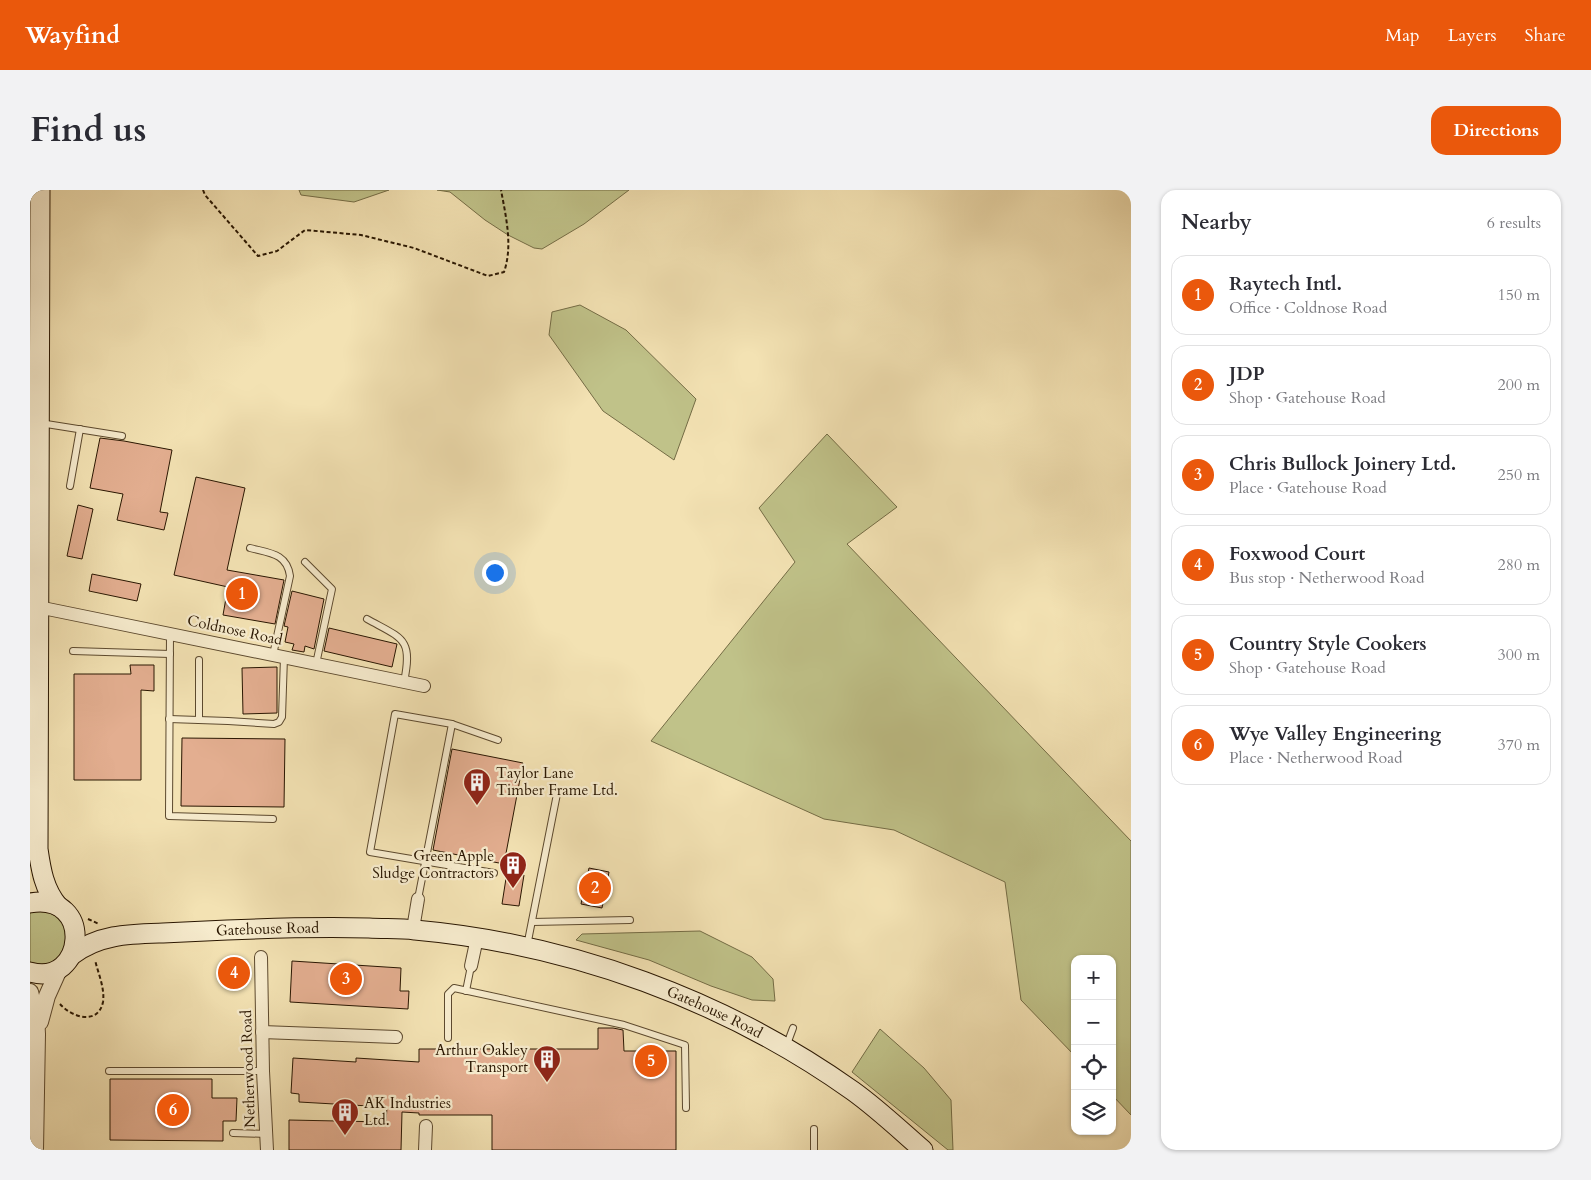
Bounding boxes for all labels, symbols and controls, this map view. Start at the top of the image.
text: Wayfind [25,19,120,52]
text: Map [1385,23,1420,48]
text: Layers [1448,23,1497,48]
text: Share [1525,23,1566,48]
text: Find us [30,106,146,154]
button: Directions [1431,106,1561,155]
text: Nearby [1181,208,1252,237]
text: 6 results [1487,212,1541,234]
text: Raytech Intl. [1229,271,1342,297]
text: 1 [1194,284,1202,306]
text: 150 m [1498,284,1540,306]
text: Office · Coldnose Road [1229,297,1387,319]
text: JDP [1229,361,1265,387]
text: 2 [1194,374,1202,396]
text: 200 m [1498,374,1540,396]
text: Shop · Gatehouse Road [1229,387,1386,409]
text: Chris Bullock Joinery Ltd. [1229,451,1456,477]
text: 3 [1194,464,1202,486]
text: 250 m [1498,464,1540,486]
text: Place · Gatehouse Road [1229,477,1387,499]
text: Foxwood Court [1229,541,1365,567]
text: 4 [1194,554,1202,576]
text: 280 m [1498,554,1540,576]
your location [482,560,508,586]
text: Bus stop · Netherwood Road [1229,567,1424,589]
pin: 1 [226,575,258,613]
street label: Coldnose Road [186,610,284,650]
text: Country Style Cookers [1229,631,1427,657]
text: 5 [1194,644,1202,666]
text: 300 m [1498,644,1540,666]
text: Shop · Gatehouse Road [1229,657,1386,679]
text: Wye Valley Engineering [1229,721,1441,747]
text: 6 [1194,734,1202,756]
text: 370 m [1498,734,1540,756]
text: Place · Netherwood Road [1229,747,1403,769]
place label: Taylor Lane Timber Frame Ltd. [496,763,618,800]
building icon: Taylor Lane Timber Frame Ltd. [462,767,492,806]
place label: Green Apple Sludge Contractors [372,846,494,883]
building icon: Green Apple Sludge Contractors [498,850,528,889]
pin: 2 [579,869,611,907]
street label: Gatehouse Road [215,918,319,941]
pin: 4 [218,954,250,992]
map controls [1071,955,1116,1135]
button: + [1071,955,1116,1000]
pin: 3 [330,960,362,998]
street label: Gatehouse Road [664,981,766,1043]
button: − [1071,1000,1116,1045]
street label: Netherwood Road [236,1010,260,1128]
place label: Arthur Oakley Transport [435,1040,528,1077]
pin: 5 [635,1042,667,1080]
building icon: Arthur Oakley Transport [532,1044,562,1083]
button: locate [1071,1045,1116,1090]
button: layers [1071,1090,1116,1135]
pin: 6 [157,1091,189,1129]
place label: AK Industries Ltd. [364,1093,451,1130]
building icon: AK Industries Ltd. [330,1097,360,1136]

